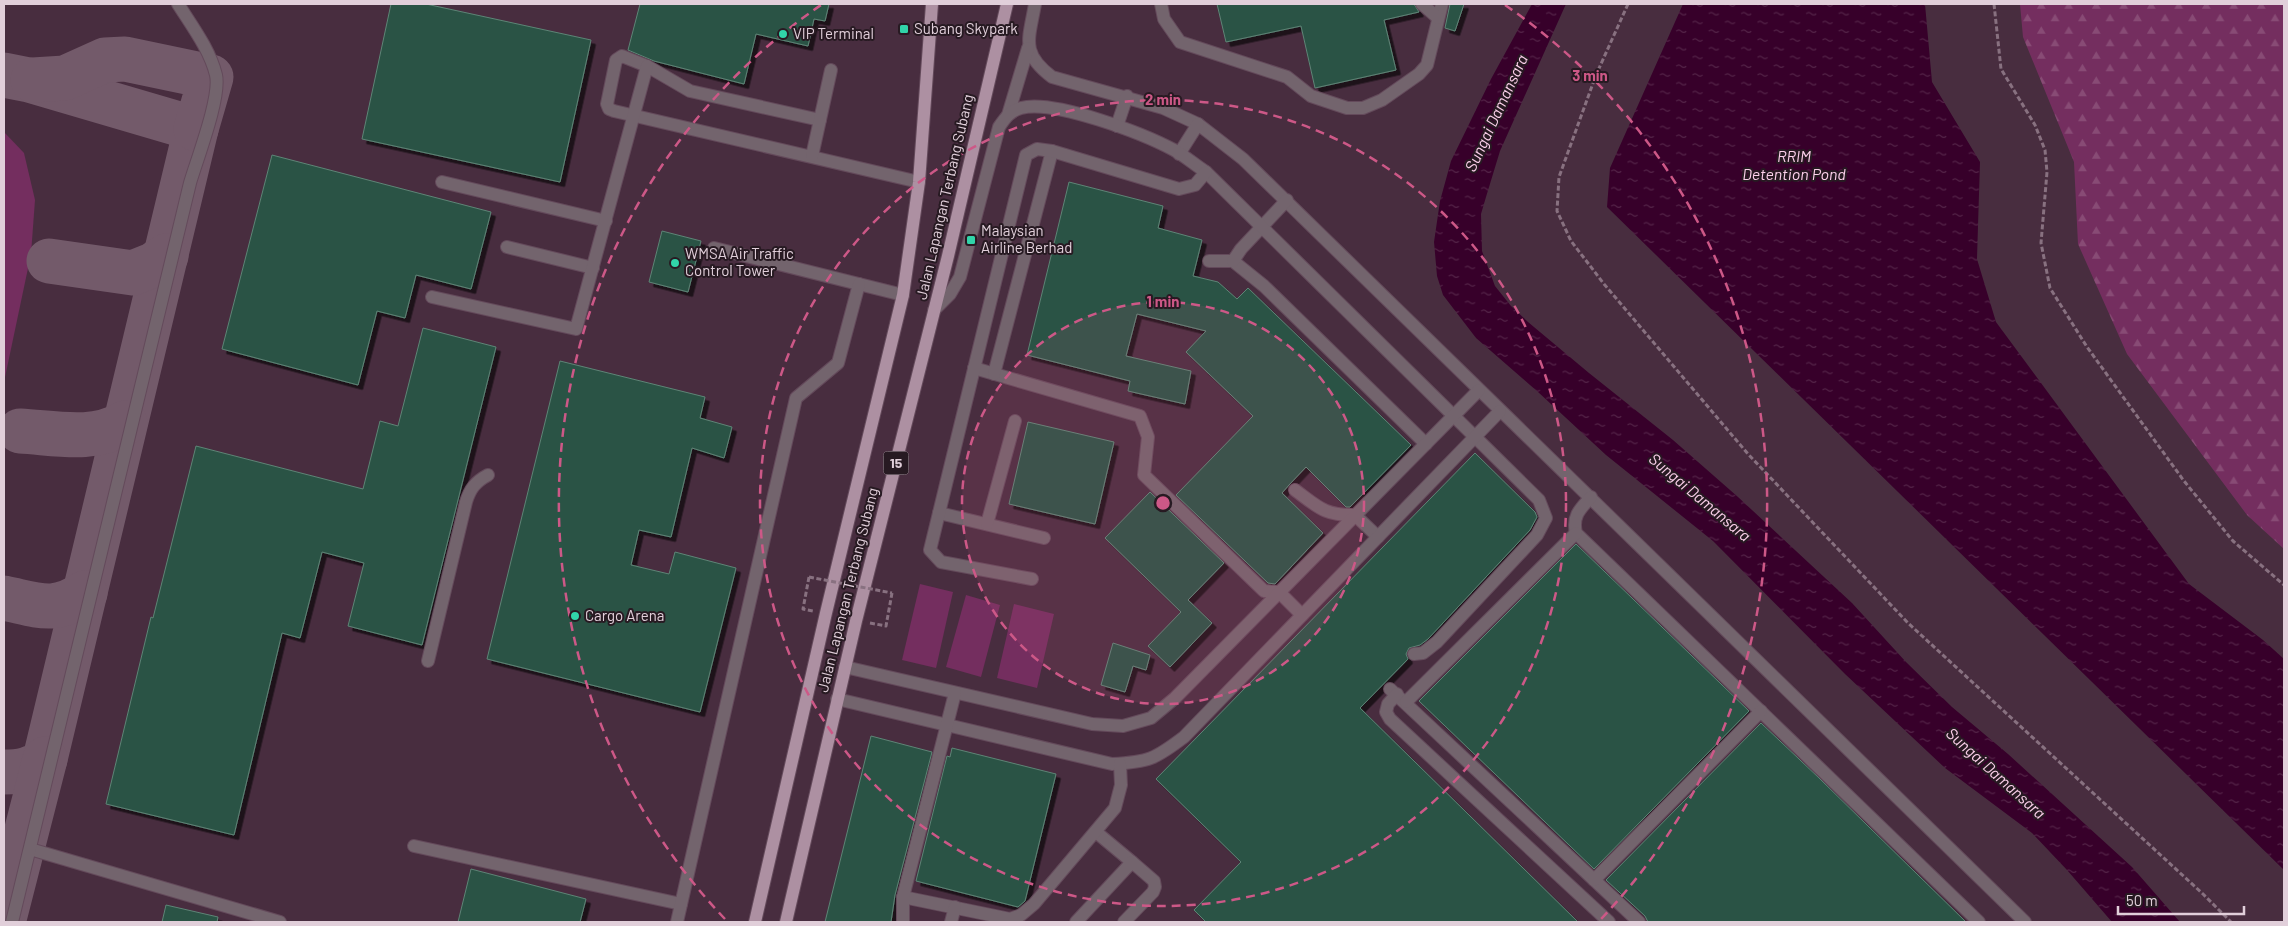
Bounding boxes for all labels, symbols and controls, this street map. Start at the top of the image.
place label: Subang Skypark [914,19,1018,37]
marker: Subang Skypark [898,23,910,35]
place label: VIP Terminal [793,24,874,42]
marker: VIP Terminal [777,28,789,40]
water label: Sungai Damansara [1460,51,1531,174]
text: 3 min [1572,66,1608,84]
text: 2 min [1145,90,1181,108]
street label: Jalan Lapangan Terbang Subang [912,92,976,301]
water label: RRIM Detention Pond [1742,146,1846,183]
place label: Malaysian Airline Berhad [981,221,1072,256]
marker: Malaysian Airline Berhad [965,234,977,246]
place label: WMSA Air Traffic Control Tower [685,244,794,279]
marker: WMSA Air Traffic Control Tower [669,257,681,269]
text: 1 min [1147,292,1179,310]
water label: Sungai Damansara [1646,449,1755,545]
road number: 15 [884,452,908,474]
street label: Jalan Lapangan Terbang Subang [813,486,881,694]
centre of rings [1154,494,1172,512]
place label: Cargo Arena [585,606,664,624]
marker: Cargo Arena [569,610,581,622]
water label: Sungai Damansara [1943,723,2050,822]
scale bar [2118,884,2244,916]
text: 50 m [2126,891,2158,909]

